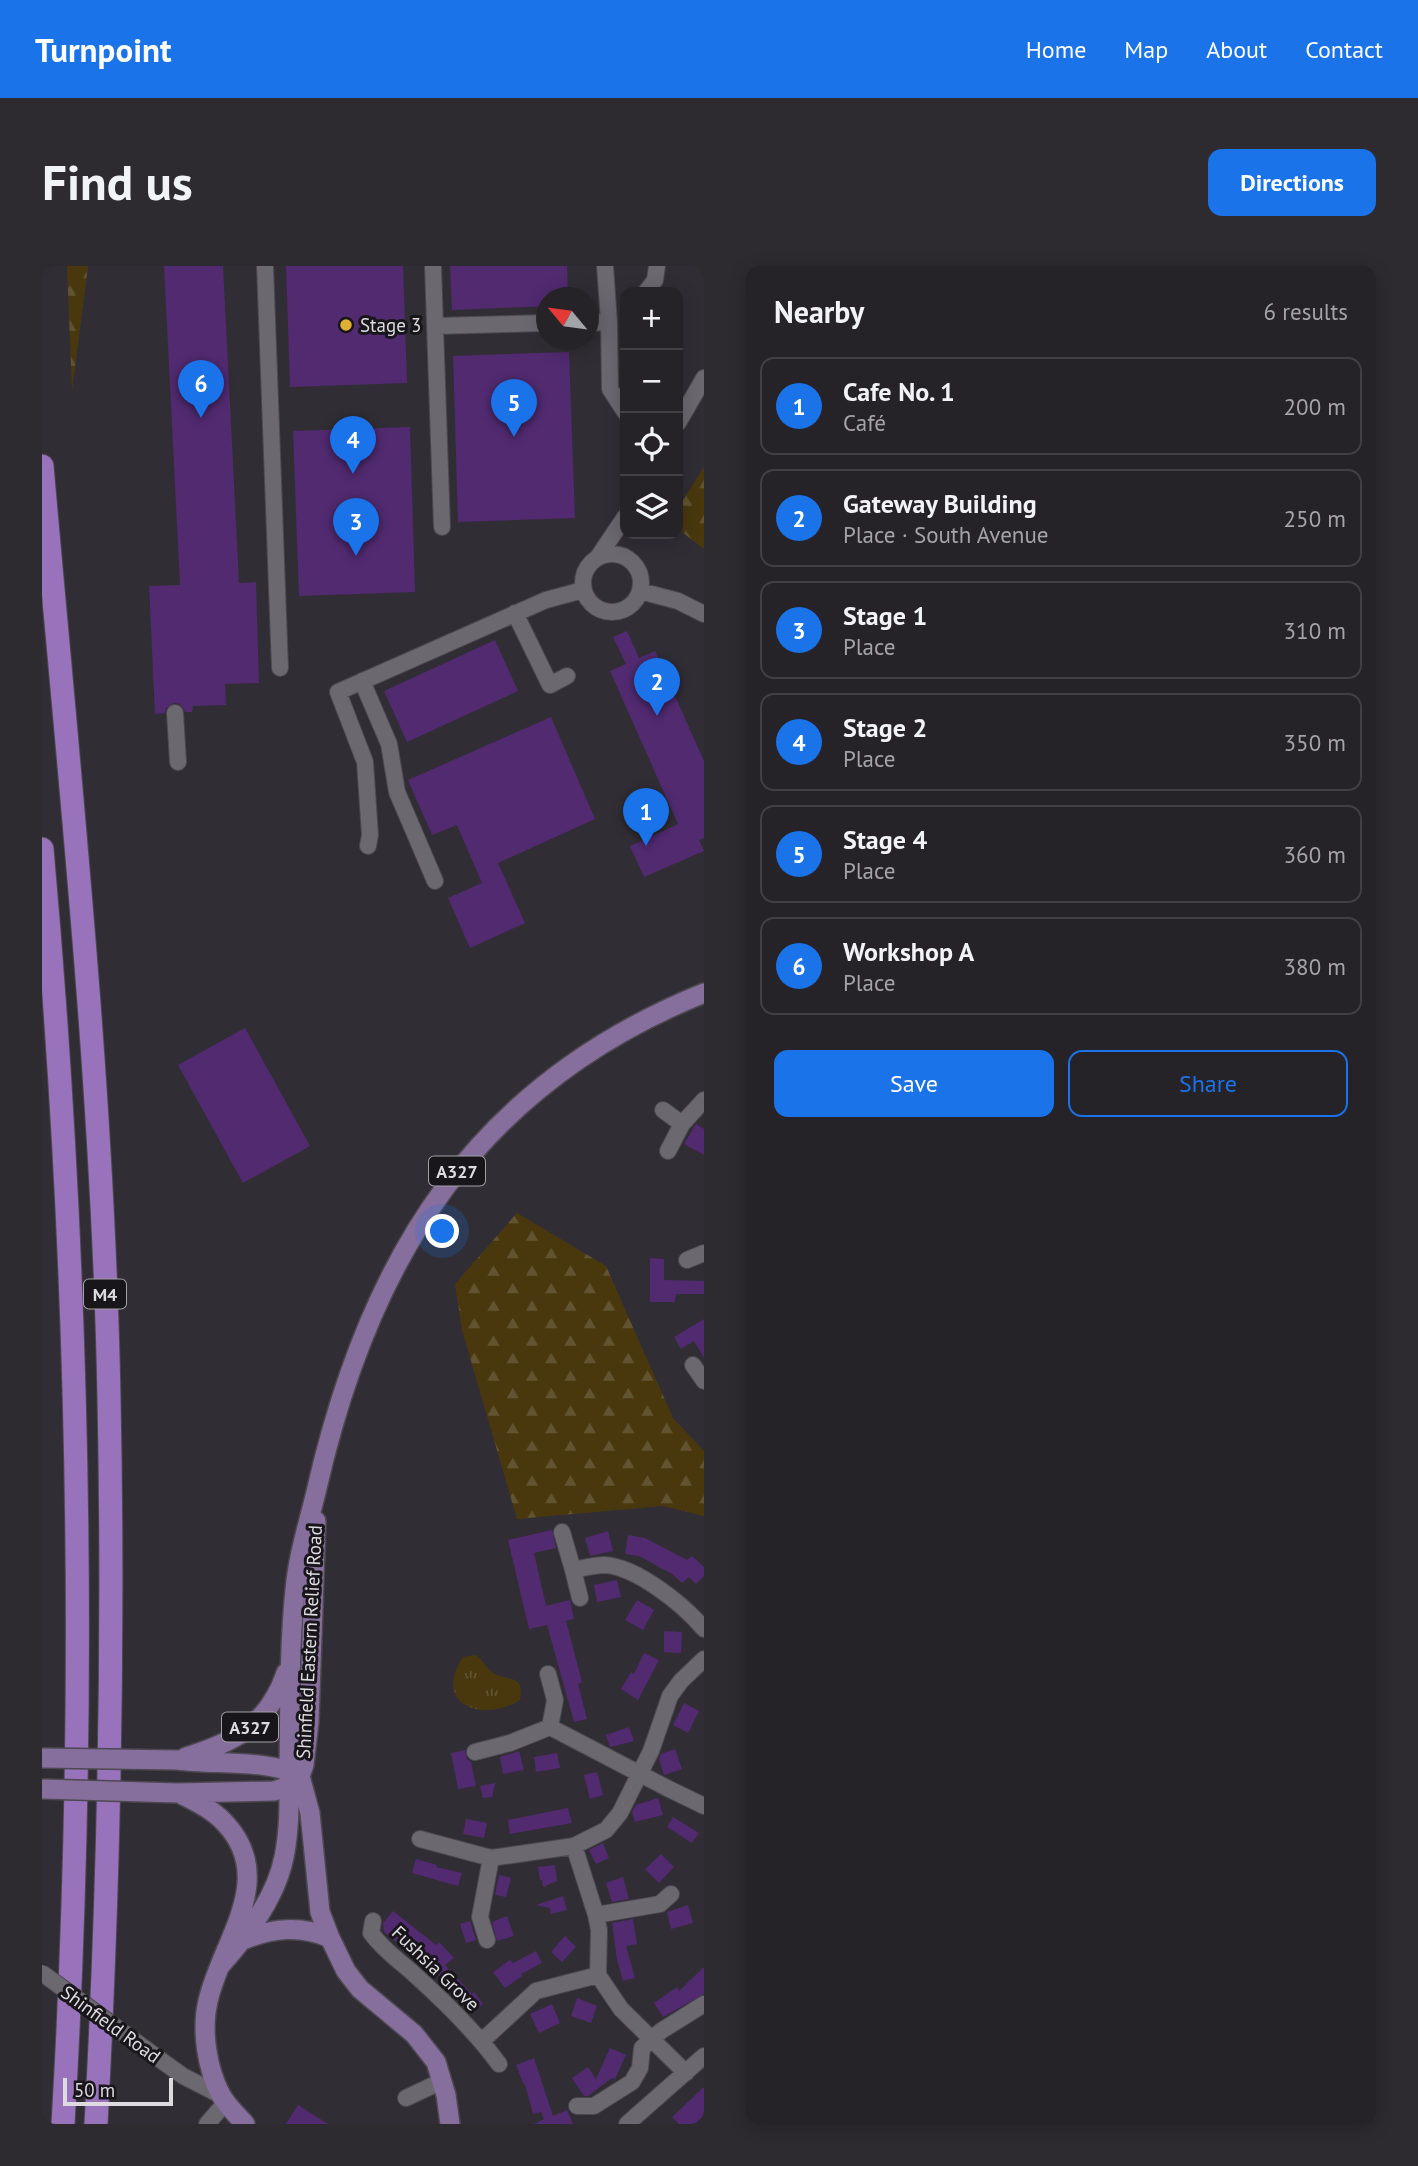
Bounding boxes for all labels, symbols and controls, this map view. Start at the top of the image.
text: Turnpoint [35,28,172,71]
text: Home [1026,34,1086,65]
text: Map [1124,34,1168,65]
text: About [1206,34,1267,65]
text: Contact [1305,34,1383,65]
button: Directions [1208,149,1376,216]
text: Find us [42,150,193,214]
north arrow [536,287,599,350]
map controls [620,287,683,539]
button: + [620,287,683,350]
text: Nearby [774,292,864,331]
text: 6 results [1264,297,1348,326]
place label: Stage 3 [360,313,421,337]
marker: Stage 3 [338,317,354,333]
button: − [620,350,683,413]
pin: 6 [178,360,224,418]
text: Cafe No. 1 [843,375,955,408]
pin: 5 [491,379,537,437]
text: 1 [792,392,806,421]
text: 200 m [1284,392,1346,421]
text: Café [843,408,886,437]
button: locate [620,413,683,476]
pin: 4 [330,416,376,474]
button: layers [620,476,683,539]
text: Gateway Building [843,487,1037,520]
pin: 3 [333,498,379,556]
text: 2 [792,504,806,533]
text: 250 m [1284,504,1346,533]
text: Place · South Avenue [843,520,1048,549]
text: Stage 1 [843,599,927,632]
text: 3 [792,616,806,645]
text: 310 m [1284,616,1346,645]
text: Place [843,632,896,661]
pin: 2 [634,658,680,716]
text: Stage 2 [843,711,927,744]
text: 4 [792,728,806,757]
text: 350 m [1284,728,1346,757]
text: Place [843,744,896,773]
pin: 1 [623,788,669,846]
text: Stage 4 [843,823,927,856]
text: 5 [792,840,806,869]
text: 360 m [1284,840,1346,869]
text: Place [843,856,896,885]
text: Workshop A [843,935,974,968]
text: 6 [792,952,806,981]
text: 380 m [1284,952,1346,981]
text: Place [843,968,896,997]
button: Save [774,1050,1054,1117]
button: Share [1068,1050,1348,1117]
road number: A327 [429,1156,485,1186]
your location [425,1214,459,1248]
road number: M4 [84,1280,126,1308]
street label: Shinfield Eastern Relief Road [291,1525,327,1759]
road number: A327 [222,1712,278,1742]
street label: Fushsia Grove [387,1920,485,2016]
street label: Shinfield Road [57,1980,165,2068]
scale bar [63,2075,173,2107]
text: 50 m [74,2078,115,2102]

